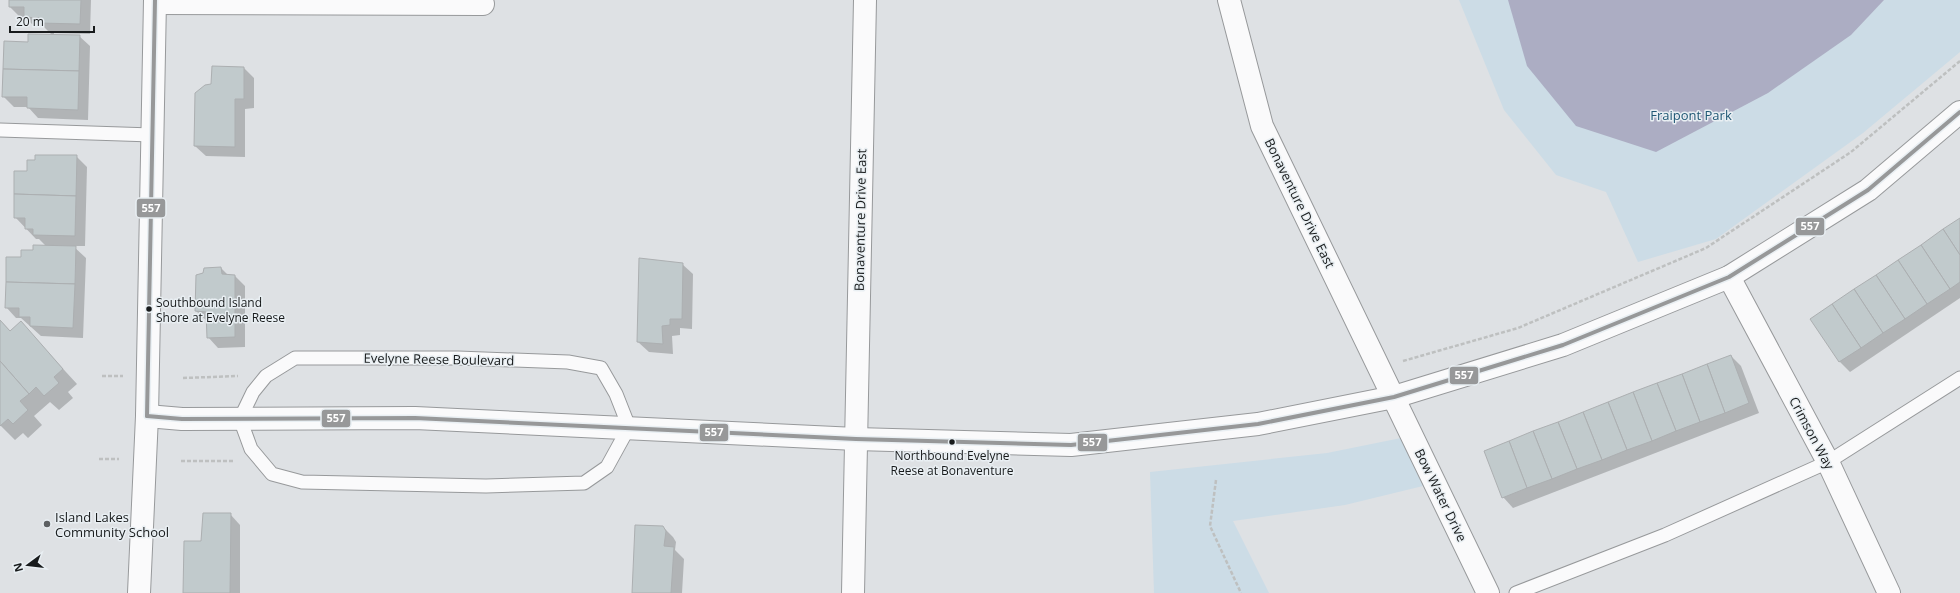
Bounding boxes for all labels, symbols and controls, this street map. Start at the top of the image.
scale bar [10,8,94,34]
text: 20 m [16,13,44,30]
park label: Fraipont Park [1650,106,1732,124]
street label: Bonaventure Drive East [1261,135,1339,271]
street label: Bonaventure Drive East [850,148,870,291]
line badge: 557 [136,198,166,218]
text: 557 [142,200,160,215]
line badge: 557 [1795,217,1825,236]
text: 557 [1801,218,1819,233]
place label: Southbound Island Shore at Evelyne Reese [156,294,285,326]
marker: Southbound Island Shore at Evelyne Reese [144,304,154,314]
street label: Evelyne Reese Boulevard [363,349,515,369]
line badge: 557 [1449,366,1479,385]
text: 557 [1455,367,1473,382]
street label: Crimson Way [1785,393,1839,473]
line badge: 557 [321,409,351,428]
text: 557 [327,410,345,425]
line badge: 557 [699,423,729,442]
text: 557 [705,424,723,439]
line badge: 557 [1077,433,1108,452]
text: 557 [1083,434,1101,449]
marker: Northbound Evelyne Reese at Bonaventure [947,437,957,447]
street label: Bow Water Drive [1411,446,1471,544]
place label: Northbound Evelyne Reese at Bonaventure [891,447,1014,479]
place label: Island Lakes Community School [55,508,169,541]
marker: Island Lakes Community School [42,519,52,529]
north arrow [8,545,48,585]
text: N [9,561,26,574]

